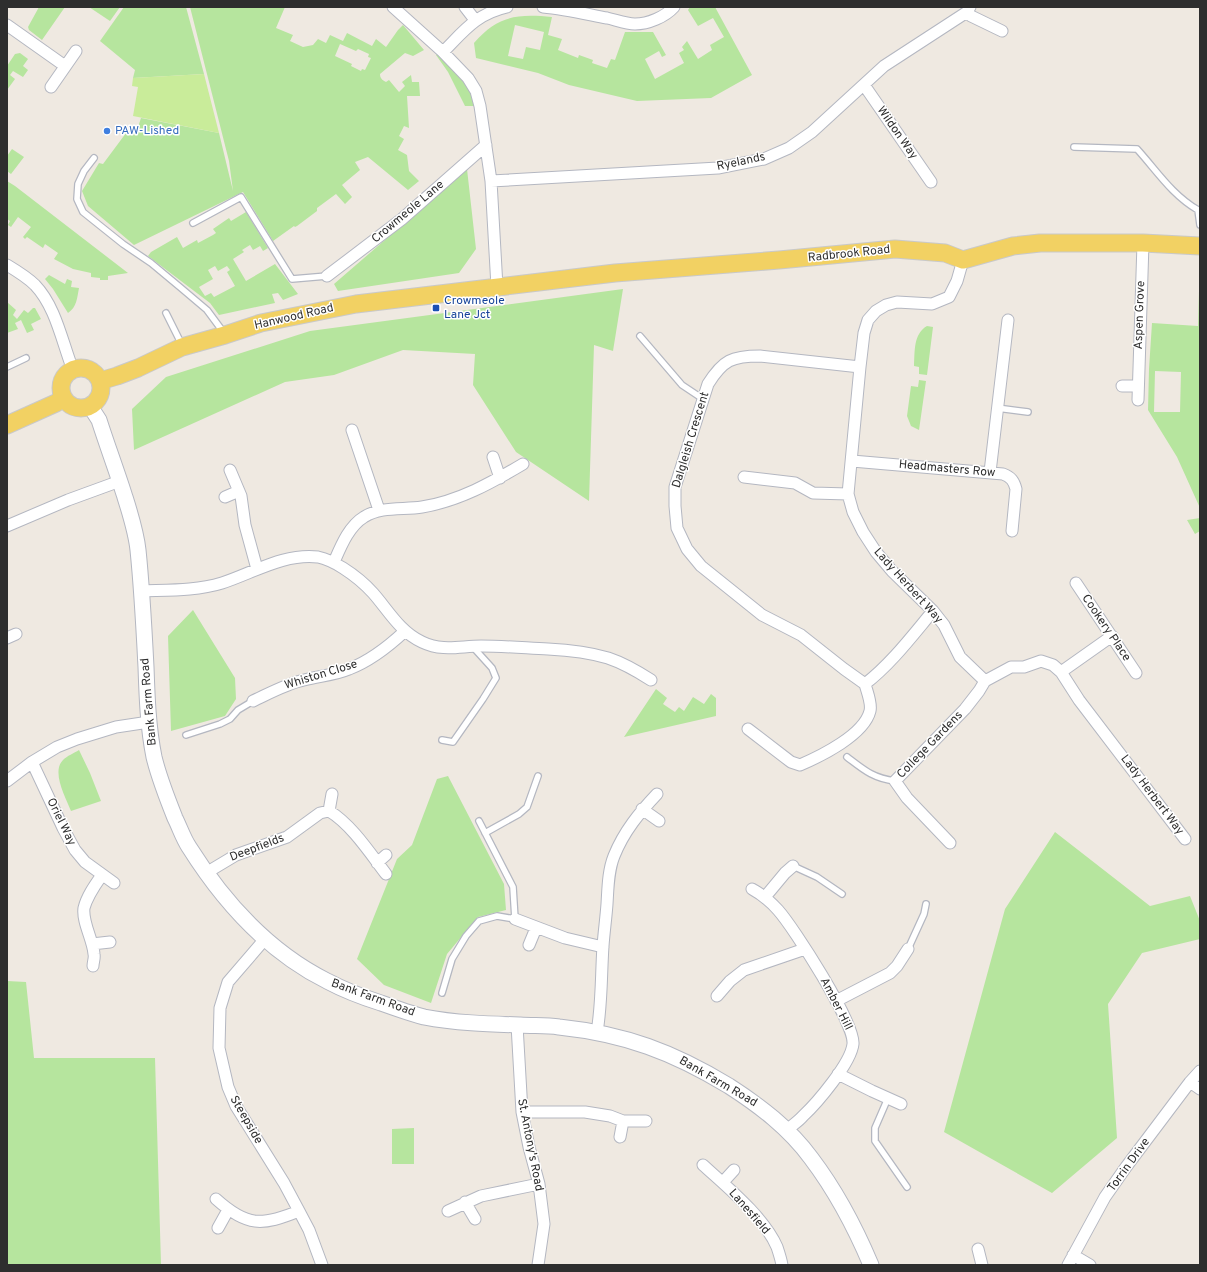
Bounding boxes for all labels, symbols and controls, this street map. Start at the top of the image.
street label: Wildon Way [873,103,921,163]
place label: PAW-Lished [115,123,179,139]
marker: PAW-Lished [102,126,112,136]
street label: Ryelands [715,149,767,175]
street label: Crowmeole Lane [368,177,448,247]
street label: Radbrook Road [807,242,891,266]
street label: Aspen Grove [1131,280,1149,350]
place label: Crowmeole Lane Jct [444,293,505,323]
street label: Hanwood Road [253,300,335,334]
marker: Crowmeole Lane Jct [431,303,441,313]
street label: Dalgleish Crescent [669,390,713,490]
street label: Headmasters Row [898,457,996,481]
street label: Lady Herbert Way [870,545,946,627]
street label: Cookery Place [1078,591,1134,665]
street label: Whiston Close [283,656,359,694]
street label: Bank Farm Road [137,657,161,747]
street label: College Gardens [894,708,966,782]
street label: Lady Herbert Way [1117,752,1187,838]
street label: Oriel Way [43,796,79,848]
street label: Deepfields [228,830,286,866]
street label: Bank Farm Road [329,975,417,1021]
street label: Amber Hill [816,975,856,1033]
street label: Bank Farm Road [676,1053,760,1111]
street label: Steepside [226,1093,266,1147]
street label: St. Antony's Road [513,1097,547,1193]
street label: Torrin Drive [1104,1135,1154,1195]
street label: Lanesfield [725,1186,773,1238]

